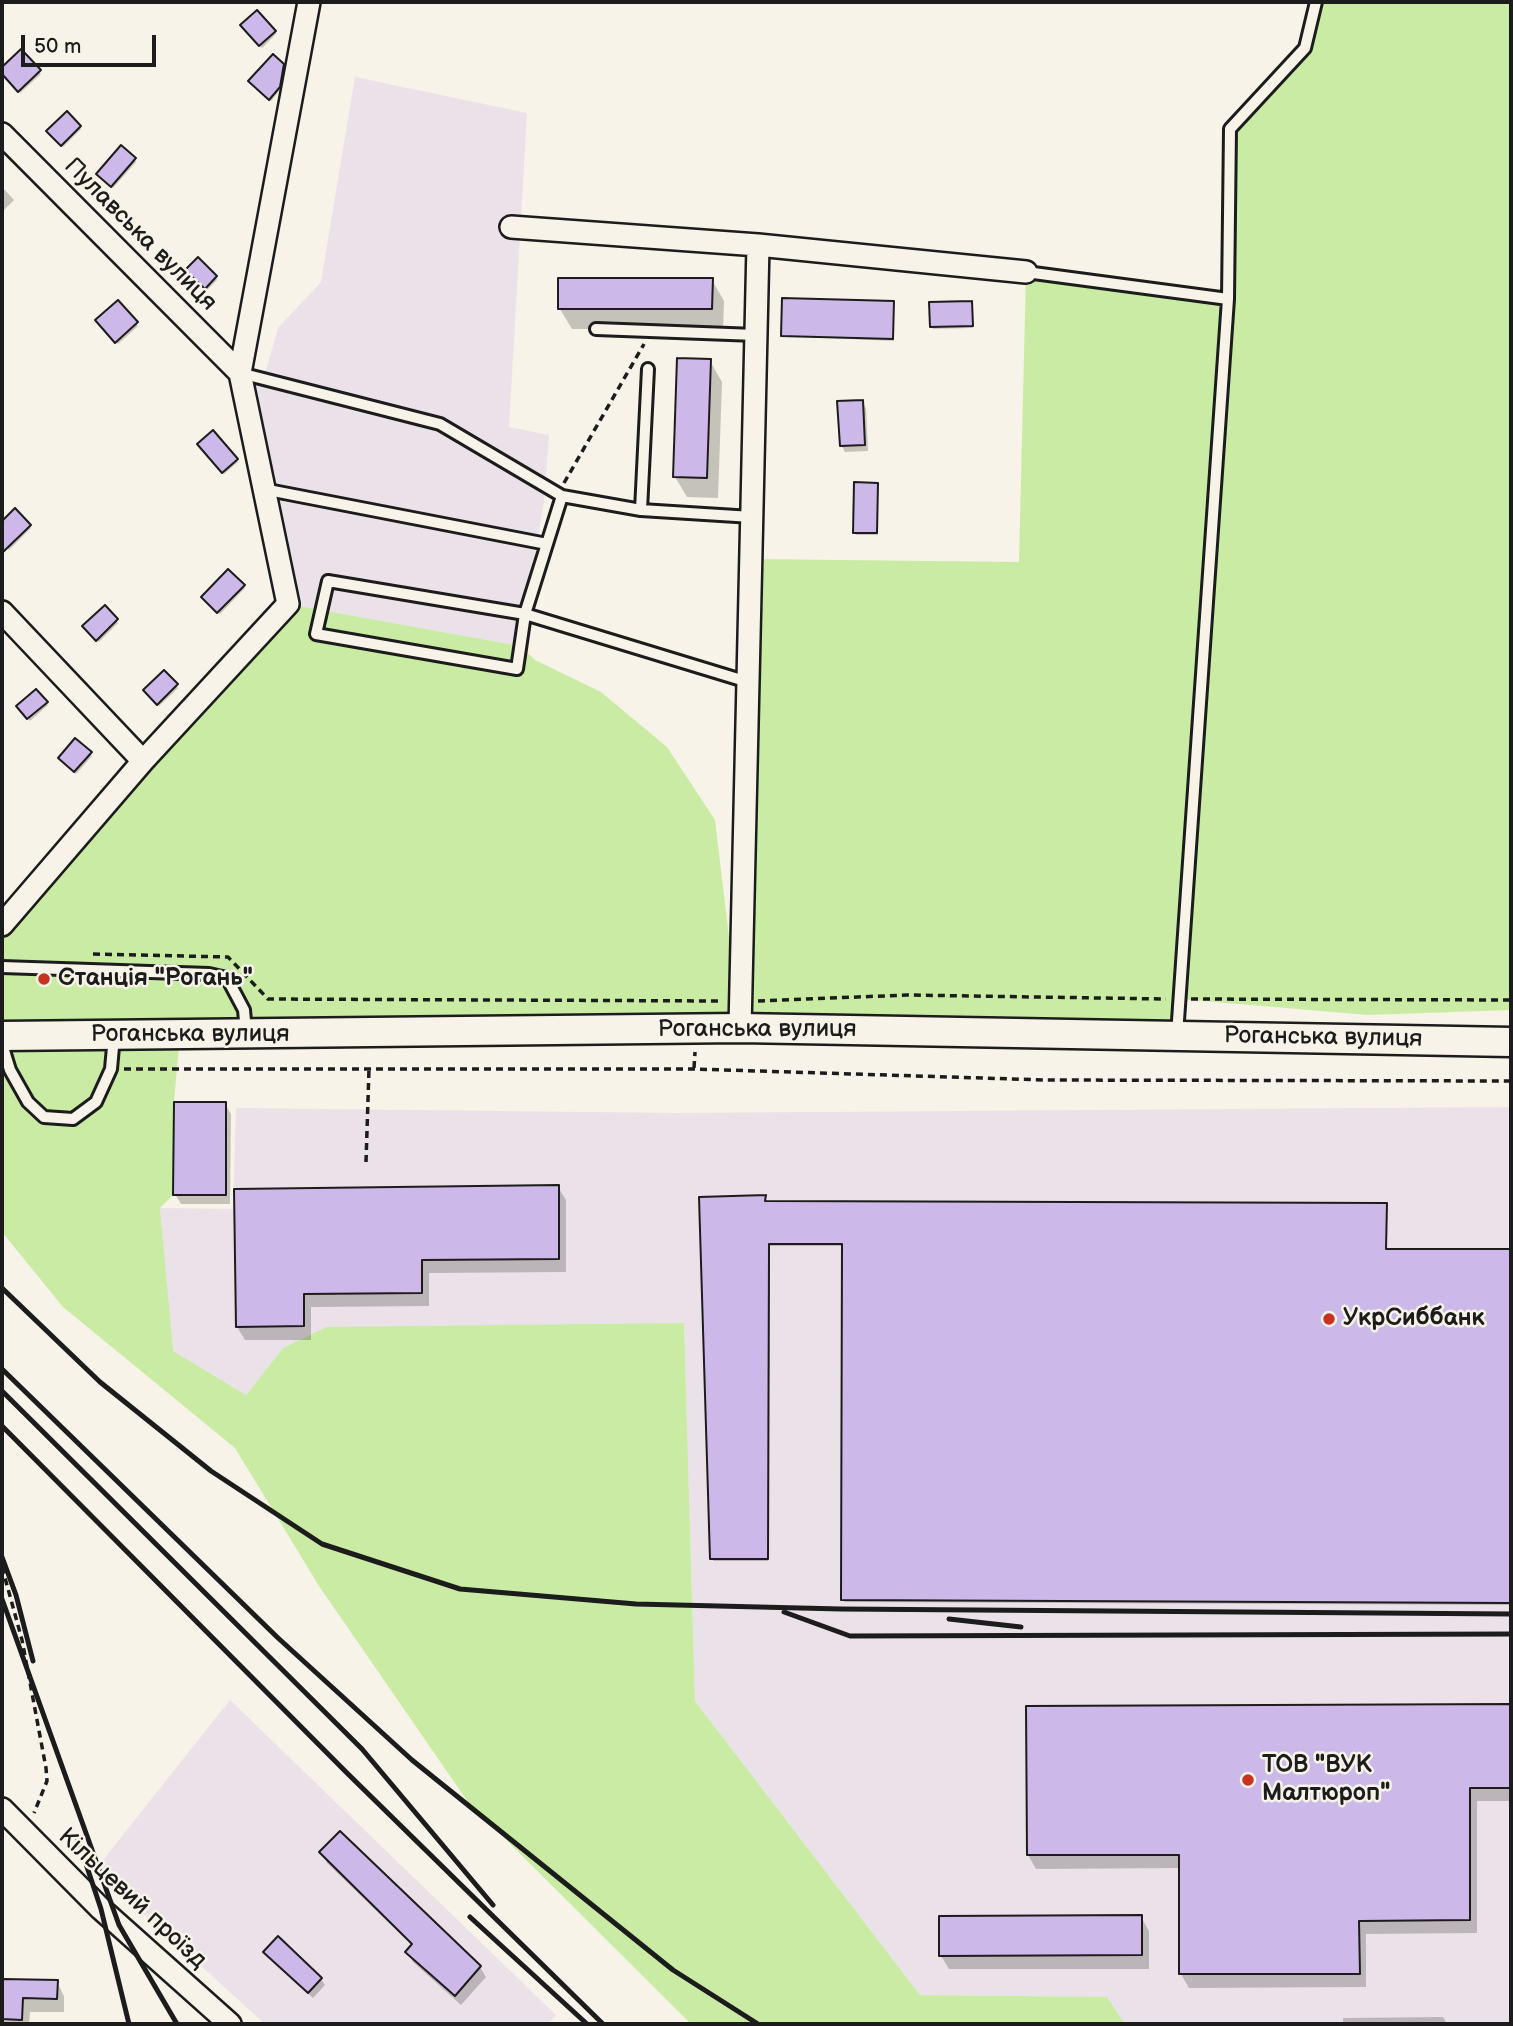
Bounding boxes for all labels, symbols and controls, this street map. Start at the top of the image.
scale bar [24,21,159,65]
text: 50 m [34,34,81,59]
street label: Пулавська вулиця [58,153,222,317]
place label: Станція "Рогань" [58,965,253,993]
marker: Станція "Рогань" [36,971,52,987]
street label: Роганська вулиця [657,1016,857,1044]
street label: Роганська вулиця [90,1021,290,1049]
street label: Роганська вулиця [1223,1022,1423,1054]
place label: УкрСиббанк [1343,1305,1484,1333]
marker: УкрСиббанк [1321,1311,1337,1327]
place label: ТОВ "ВУК Малтюроп" [1262,1752,1390,1808]
marker: ТОВ "ВУК Малтюроп" [1240,1772,1256,1788]
street label: Кільцевий проїзд [52,1823,212,1975]

